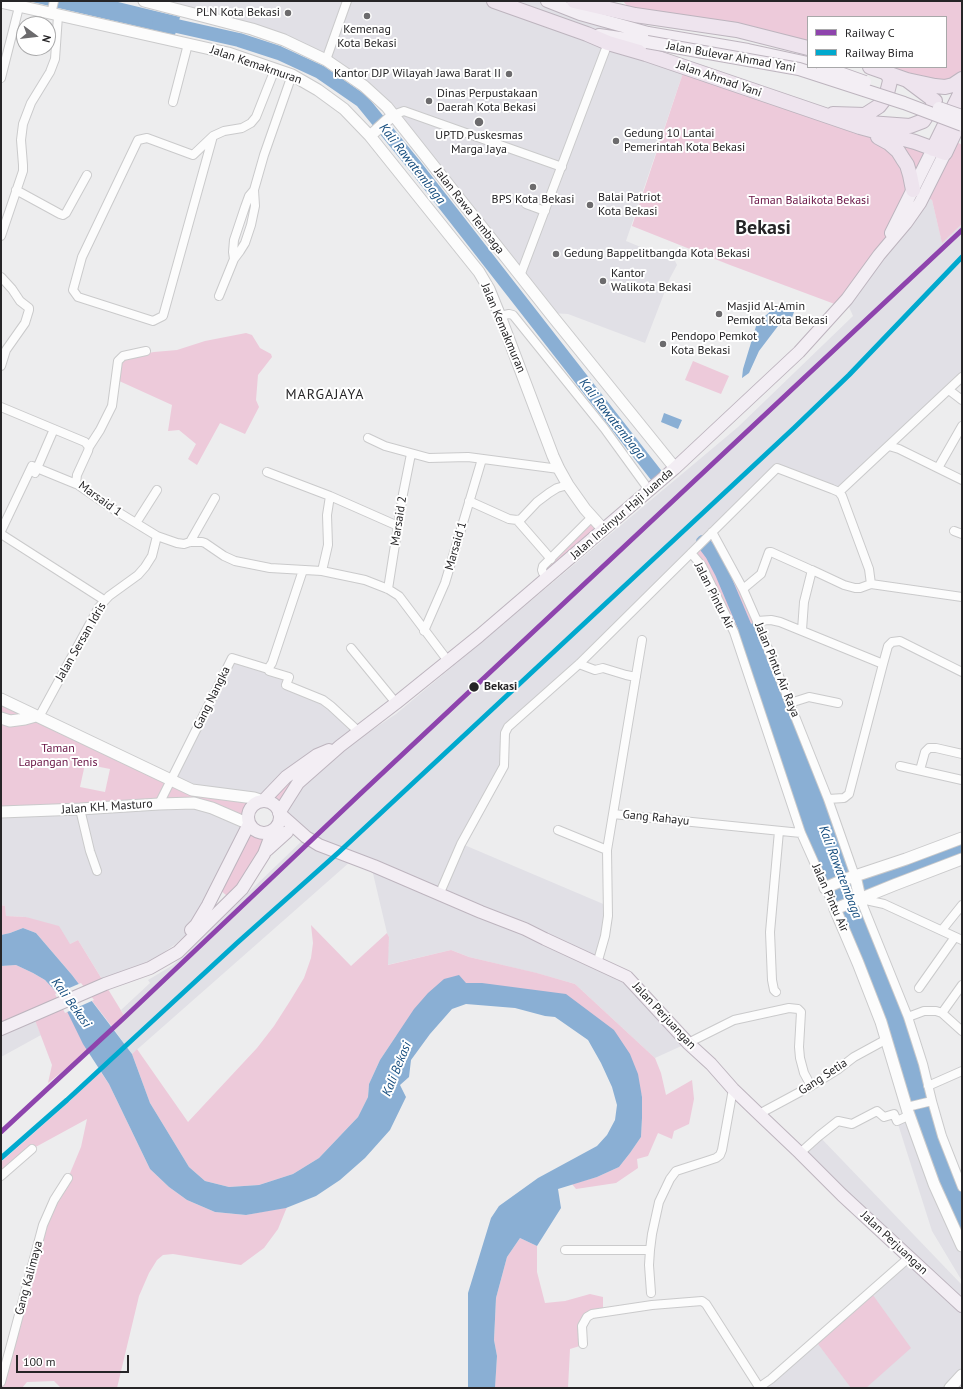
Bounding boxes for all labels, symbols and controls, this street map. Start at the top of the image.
place label: PLN Kota Bekasi [196,6,280,20]
marker: PLN Kota Bekasi [283,8,293,18]
marker: Kemenag Kota Bekasi [362,11,372,21]
north arrow [16,16,56,56]
legend [807,16,947,68]
place label: Kemenag Kota Bekasi [337,23,397,51]
text: Railway C [845,25,895,40]
text: N [39,34,54,44]
street label: Jalan Bulevar Ahmad Yani [665,39,797,75]
street label: Jalan Kemakmuran [208,43,304,87]
text: Railway Bima [845,45,914,60]
street label: Jalan Ahmad Yani [674,58,764,100]
place label: Kantor DJP Wilayah Jawa Barat II [334,67,501,81]
marker: Kantor DJP Wilayah Jawa Barat II [504,69,514,79]
place label: Dinas Perpustakaan Daerah Kota Bekasi [437,87,538,115]
marker: Dinas Perpustakaan Daerah Kota Bekasi [424,96,434,106]
marker: UPTD Puskesmas Marga Jaya [473,116,485,128]
water label: Kali Rawatembaga [376,121,448,207]
place label: Gedung 10 Lantai Pemerintah Kota Bekasi [624,127,745,155]
place label: UPTD Puskesmas Marga Jaya [435,129,523,157]
marker: Gedung 10 Lantai Pemerintah Kota Bekasi [611,136,621,146]
street label: Jalan Rawa Tembaga [431,165,507,257]
marker: BPS Kota Bekasi [528,182,538,192]
place label: Balai Patriot Kota Bekasi [598,191,661,219]
place label: BPS Kota Bekasi [492,193,574,207]
park label: Taman Balaikota Bekasi [749,194,869,208]
marker: Balai Patriot Kota Bekasi [585,200,595,210]
district label: Bekasi [735,216,791,240]
place label: Gedung Bappelitbangda Kota Bekasi [564,247,750,261]
marker: Gedung Bappelitbangda Kota Bekasi [551,249,561,259]
place label: Kantor Walikota Bekasi [611,267,691,295]
marker: Kantor Walikota Bekasi [598,276,608,286]
street label: Jalan Kemakmuran [478,281,528,375]
place label: Masjid Al-Amin Pemkot Kota Bekasi [727,300,828,328]
marker: Masjid Al-Amin Pemkot Kota Bekasi [714,309,724,319]
place label: Pendopo Pemkot Kota Bekasi [671,330,757,358]
marker: Pendopo Pemkot Kota Bekasi [658,339,668,349]
water label: Kali Rawatembaga [576,376,648,462]
district label: MARGAJAYA [285,387,365,403]
street label: Jalan Insinyur Haji Juanda [568,465,676,563]
street label: Marsaid 1 [76,478,124,520]
street label: Marsaid 2 [388,495,410,547]
street label: Marsaid 1 [442,520,470,572]
street label: Jalan Pintu Air [691,560,737,632]
street label: Jalan Sersan Idris [53,600,109,684]
street label: Jalan Pintu Air Raya [751,621,803,719]
street label: Gang Nangka [191,664,233,732]
marker: Bekasi [467,680,481,694]
place label: Bekasi [484,680,517,694]
park label: Taman Lapangan Tenis [18,742,98,770]
street label: Jalan KH. Masturo [61,797,153,817]
street label: Gang Rahayu [622,807,690,829]
water label: Kali Rawatembaga [815,823,865,921]
street label: Jalan Pintu Air [809,862,851,934]
water label: Kali Bekasi [48,975,94,1031]
street label: Jalan Perjuangan [629,980,699,1052]
water label: Kali Bekasi [379,1039,415,1099]
street label: Gang Setia [796,1056,850,1098]
street label: Jalan Perjuangan [858,1208,930,1278]
street label: Gang Kalimaya [12,1239,46,1317]
scale bar [18,1347,131,1373]
text: 100 m [23,1354,56,1369]

